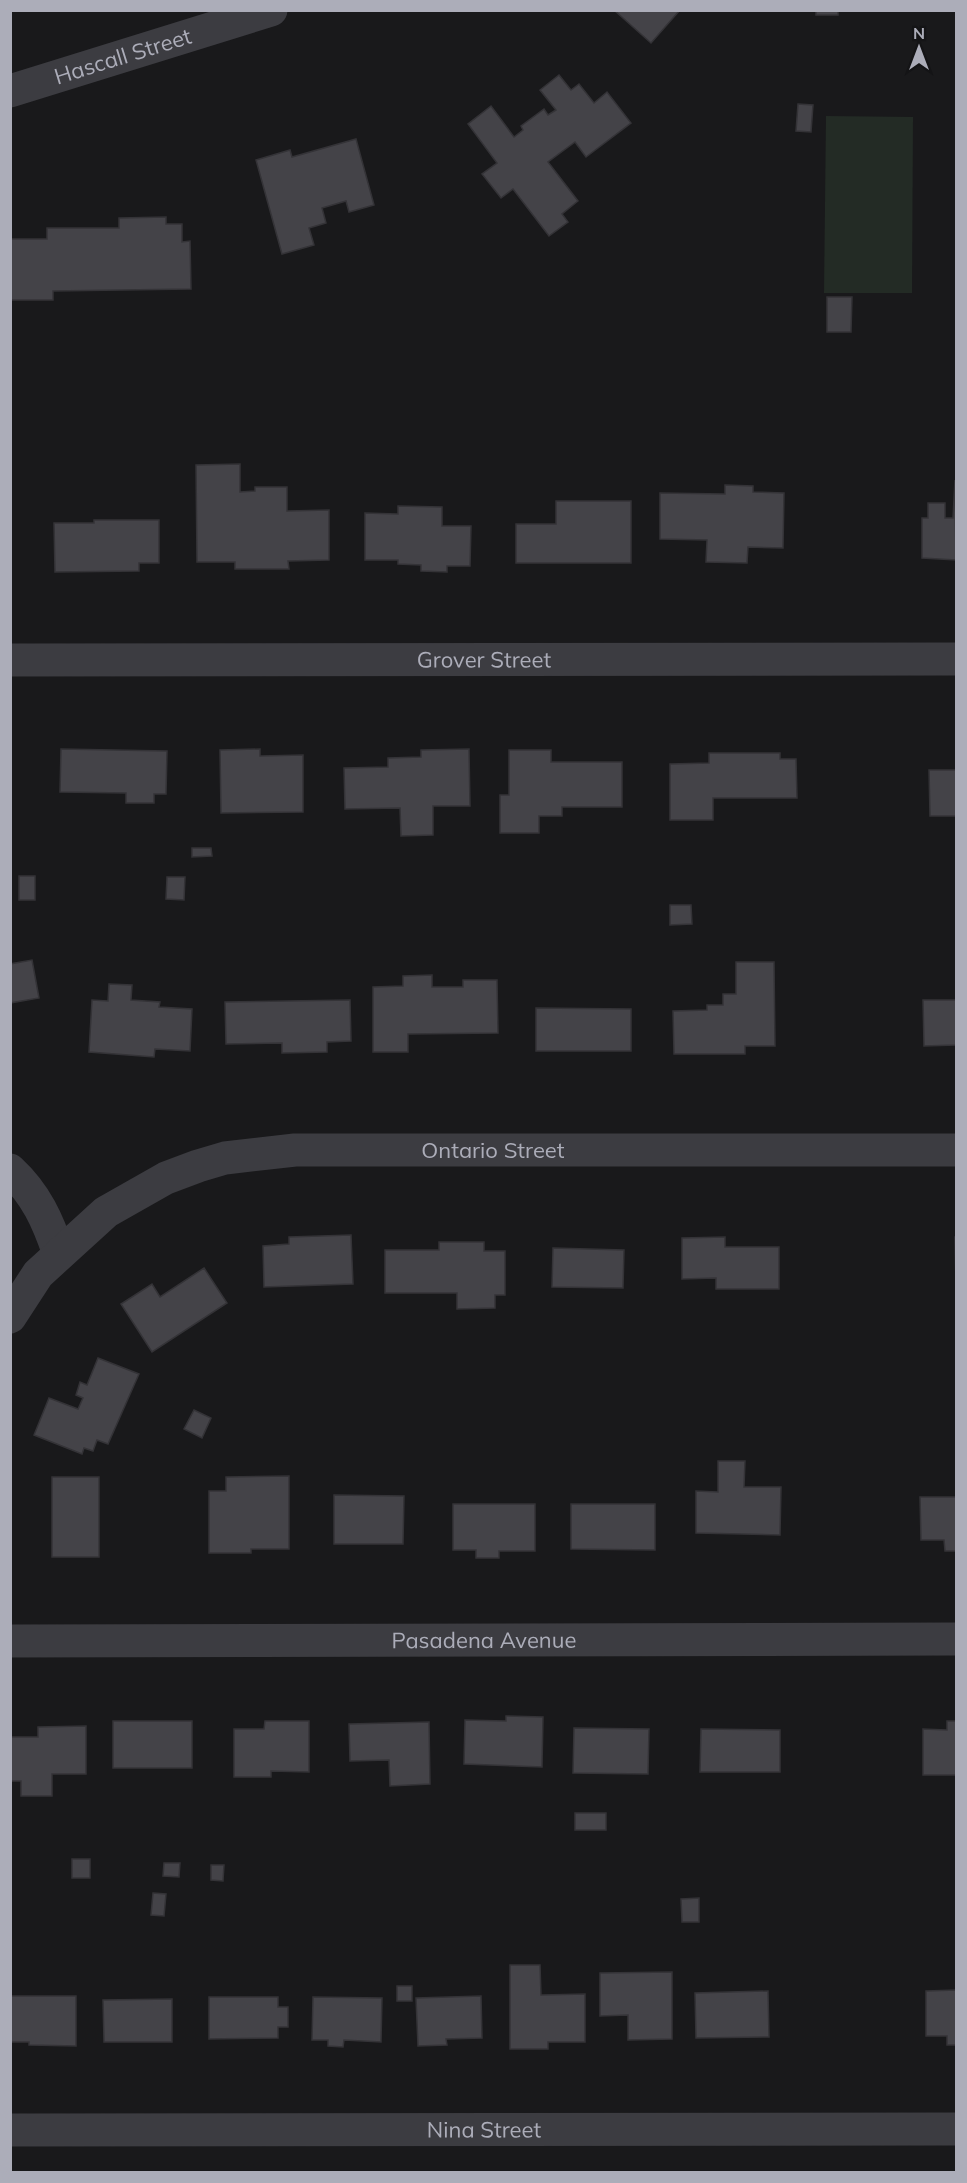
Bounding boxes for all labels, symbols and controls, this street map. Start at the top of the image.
north arrow [889,18,949,78]
street label: Hascall Street [51,22,195,90]
text: N [913,23,925,43]
street label: Grover Street [417,645,552,674]
street label: Ontario Street [421,1136,565,1164]
street label: Pasadena Avenue [392,1626,576,1654]
street label: Nina Street [427,2115,542,2144]

